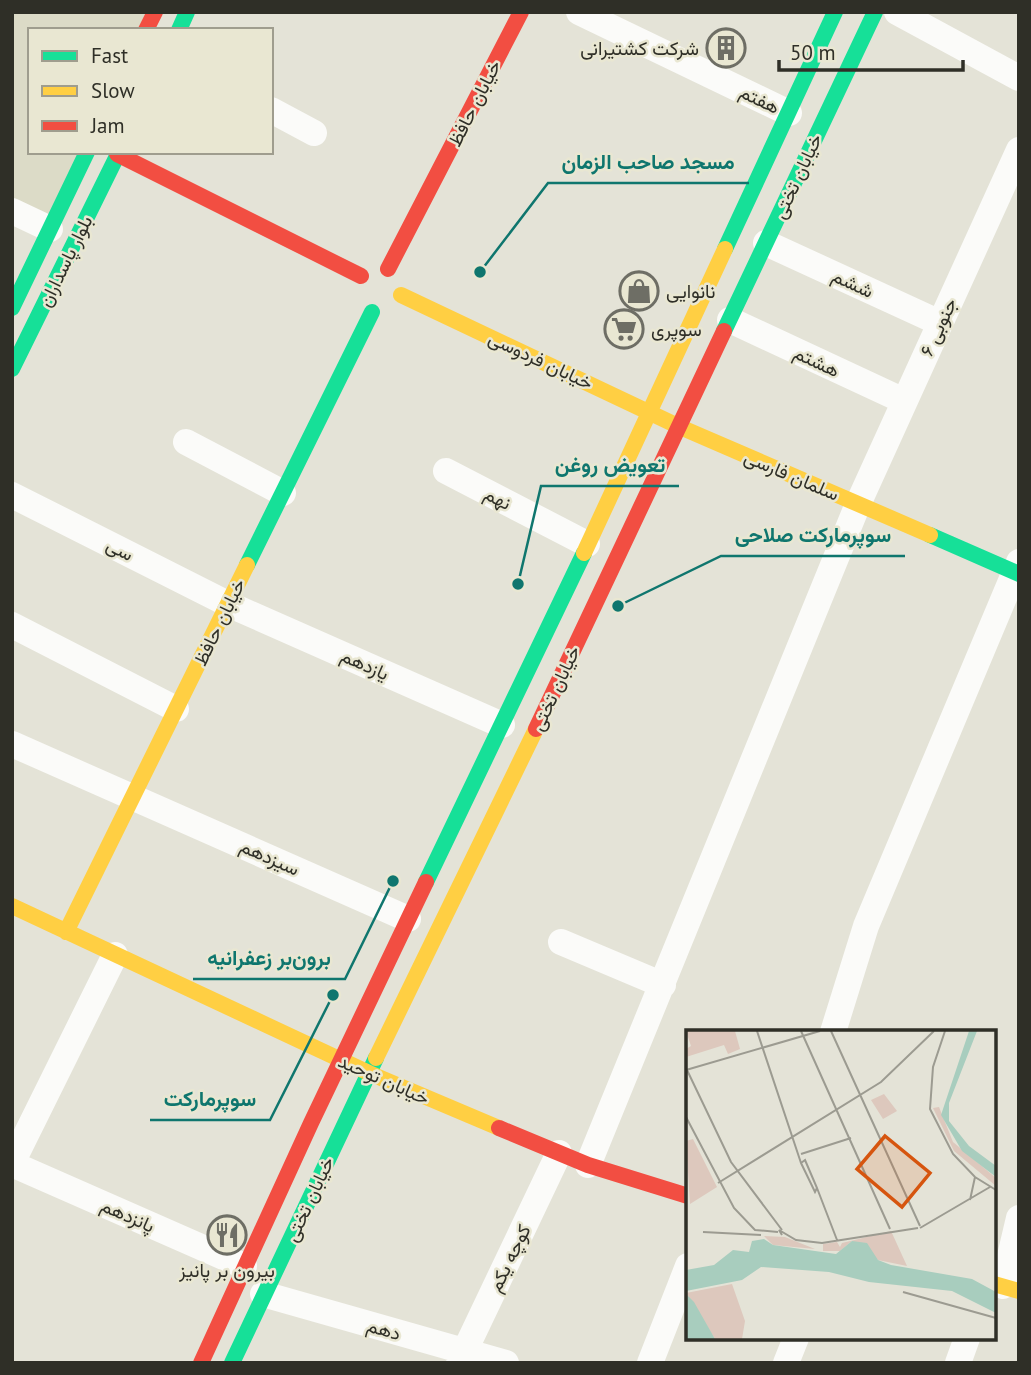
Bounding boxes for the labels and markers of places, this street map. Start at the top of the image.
building icon: شرکت کشتیرانی [705,27,747,69]
place label: شرکت کشتیرانی [580,36,699,60]
callout: مسجد صاحب الزمان [548,141,749,183]
shop icon: نانوایی [618,270,660,312]
place label: نانوایی [666,279,716,303]
supermarket icon: سوپری [603,308,645,350]
place label: سوپری [651,317,702,343]
callout: تعویض روغن [541,444,679,486]
callout: سوپرمارکت صلاحی [721,514,905,556]
callout: برون‌بر زعفرانیه [193,937,345,979]
callout: سوپرمارکت [150,1078,270,1120]
restaurant icon: بیرون بر پانیز [206,1214,248,1256]
place label: بیرون بر پانیز [178,1258,275,1284]

